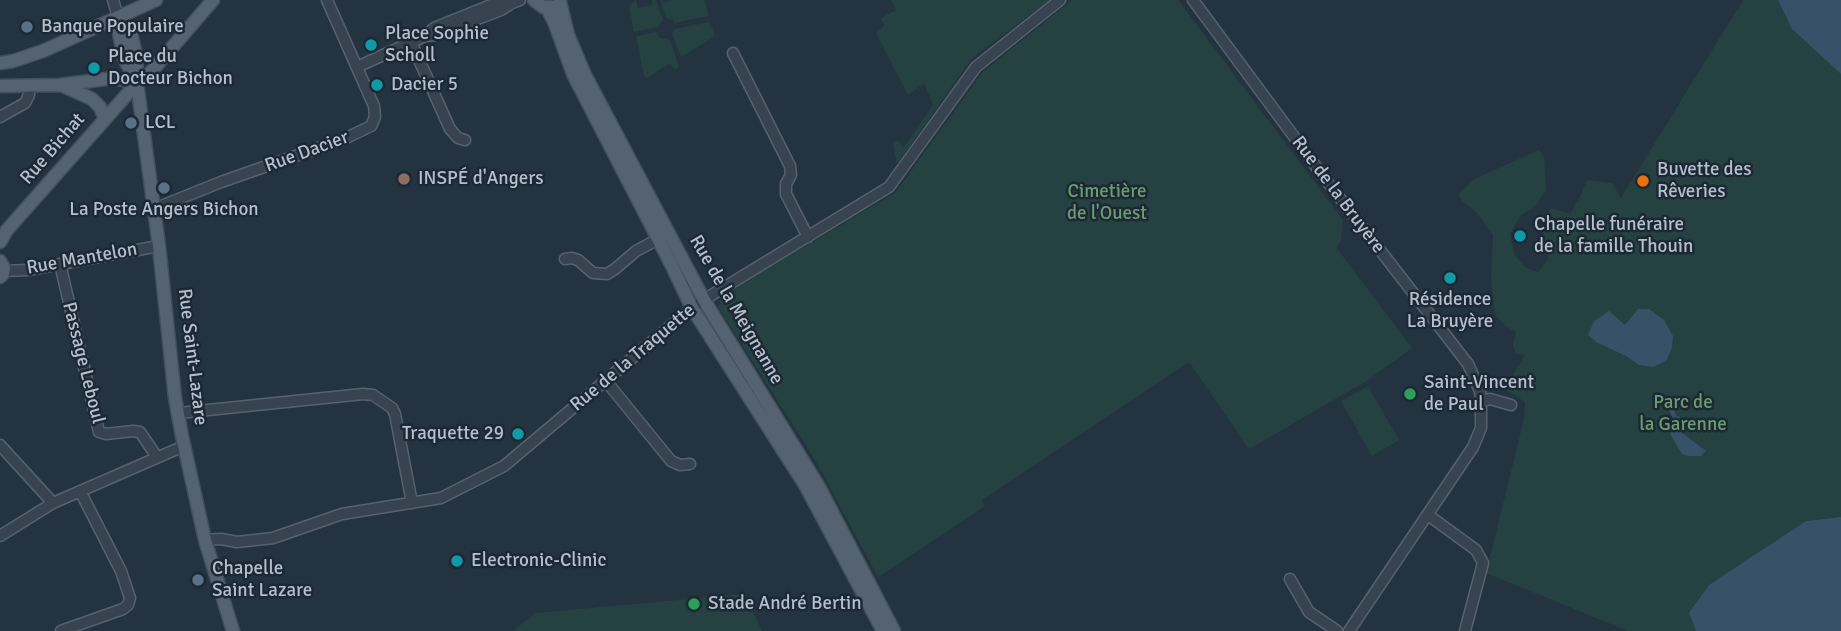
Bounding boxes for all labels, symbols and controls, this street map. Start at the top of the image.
place label: Banque Populaire [41,16,184,38]
marker: Banque Populaire [19,19,35,35]
place label: Place Sophie Scholl [385,23,489,67]
marker: Place Sophie Scholl [363,37,379,53]
place label: Place du Docteur Bichon [108,46,233,90]
marker: Place du Docteur Bichon [86,60,102,76]
place label: Dacier 5 [391,74,458,96]
marker: Dacier 5 [369,77,385,93]
street label: Rue Bichat [16,109,90,189]
place label: LCL [145,112,176,134]
marker: LCL [123,115,139,131]
street label: Rue Dacier [262,126,352,178]
street label: Rue de la Bruyère [1286,132,1390,258]
place label: Buvette des Rêveries [1657,159,1751,203]
place label: INSPÉ d'Angers [418,168,544,190]
marker: INSPÉ d'Angers [396,171,412,187]
marker: Buvette des Rêveries [1635,173,1651,189]
marker: La Poste Angers Bichon [156,180,172,196]
park label: Cimetière de l'Ouest [1067,181,1147,225]
place label: La Poste Angers Bichon [69,199,259,221]
place label: Chapelle funéraire de la famille Thouin [1534,214,1693,258]
marker: Chapelle funéraire de la famille Thouin [1512,228,1528,244]
street label: Rue de la Meignanne [684,231,788,389]
street label: Rue Mantelon [25,238,139,280]
marker: Résidence La Bruyère [1442,270,1458,286]
street label: Rue Saint-Lazare [172,287,212,427]
place label: Résidence La Bruyère [1407,289,1493,333]
street label: Rue de la Traquette [566,299,700,417]
street label: Passage Leboul [57,300,109,426]
place label: Saint-Vincent de Paul [1424,372,1534,416]
marker: Saint-Vincent de Paul [1402,386,1418,402]
park label: Parc de la Garenne [1639,392,1727,436]
place label: Traquette 29 [402,423,504,445]
marker: Traquette 29 [510,426,526,442]
place label: Electronic-Clinic [471,550,606,572]
marker: Electronic-Clinic [449,553,465,569]
place label: Chapelle Saint Lazare [212,558,312,602]
marker: Chapelle Saint Lazare [190,572,206,588]
place label: Stade André Bertin [708,593,862,615]
marker: Stade André Bertin [686,596,702,612]

